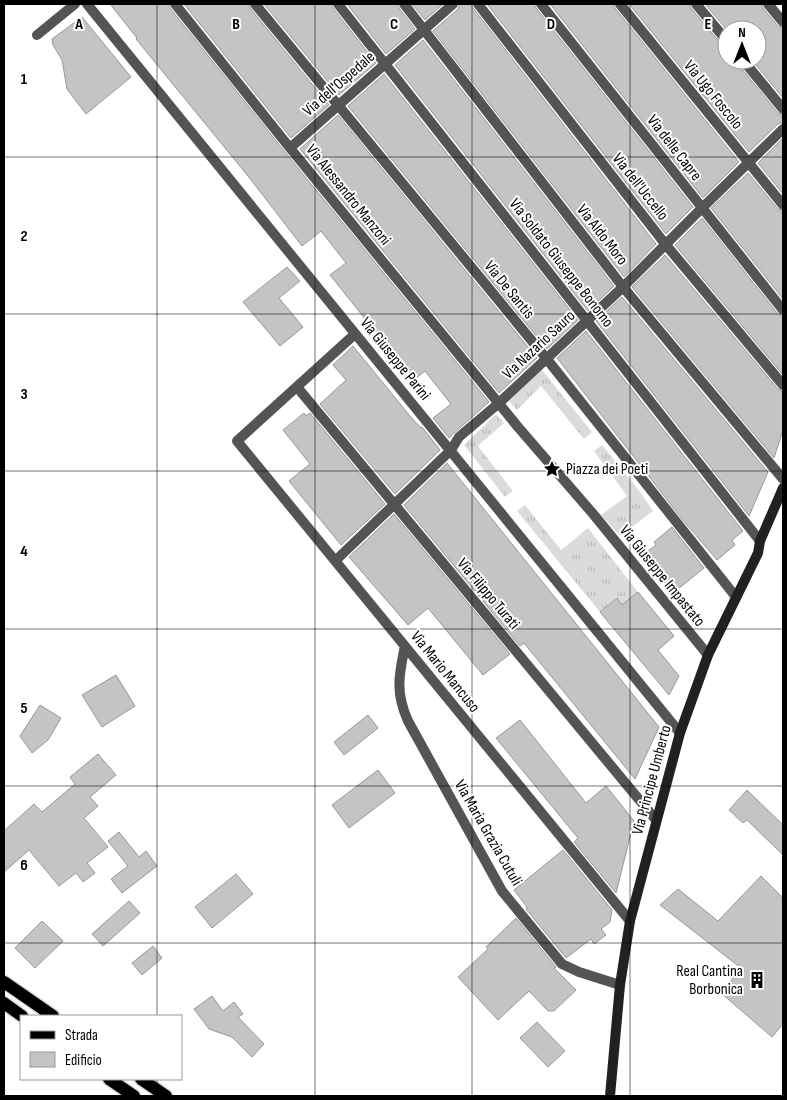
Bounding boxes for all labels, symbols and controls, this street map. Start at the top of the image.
text: A [74,15,83,34]
text: B [232,15,240,34]
text: C [390,15,398,34]
text: D [547,15,555,34]
text: E [705,15,712,34]
north arrow [717,20,767,70]
text: N [738,24,746,41]
street label: Via dell'Ospedale [299,48,379,120]
street label: Via Ugo Foscolo [679,57,747,133]
text: 1 [21,70,28,89]
street label: Via delle Capre [643,111,705,185]
street label: Via Alessandro Manzoni [302,141,395,249]
street label: Via dell'Uccello [608,150,672,224]
street label: Via Soldato Giuseppe Bonomo [505,195,617,331]
street label: Via Aldo Moro [572,201,632,269]
text: 2 [20,227,28,246]
street label: Via De Santis [480,257,538,323]
street label: Via Nazario Sauro [499,306,579,384]
street label: Via Giuseppe Parini [356,314,434,404]
text: 3 [20,385,28,404]
place icon: Piazza dei Poeti [542,459,562,479]
place label: Piazza dei Poeti [566,460,648,479]
street label: Via Giuseppe Impastato [615,521,709,631]
text: 4 [20,542,28,561]
street label: Via Filippo Turati [453,554,523,634]
street label: Via Mario Mancuso [406,627,484,717]
text: 5 [20,699,28,718]
street label: Via Principe Umberto [628,723,676,837]
street label: Via Maria Grazia Cutuli [450,777,526,889]
text: 6 [20,856,28,875]
place label: Real Cantina Borbonica [676,962,743,999]
building icon: Real Cantina Borbonica [747,970,767,990]
legend [20,1015,182,1080]
text: Strada [65,1026,98,1045]
text: Edificio [65,1051,102,1070]

